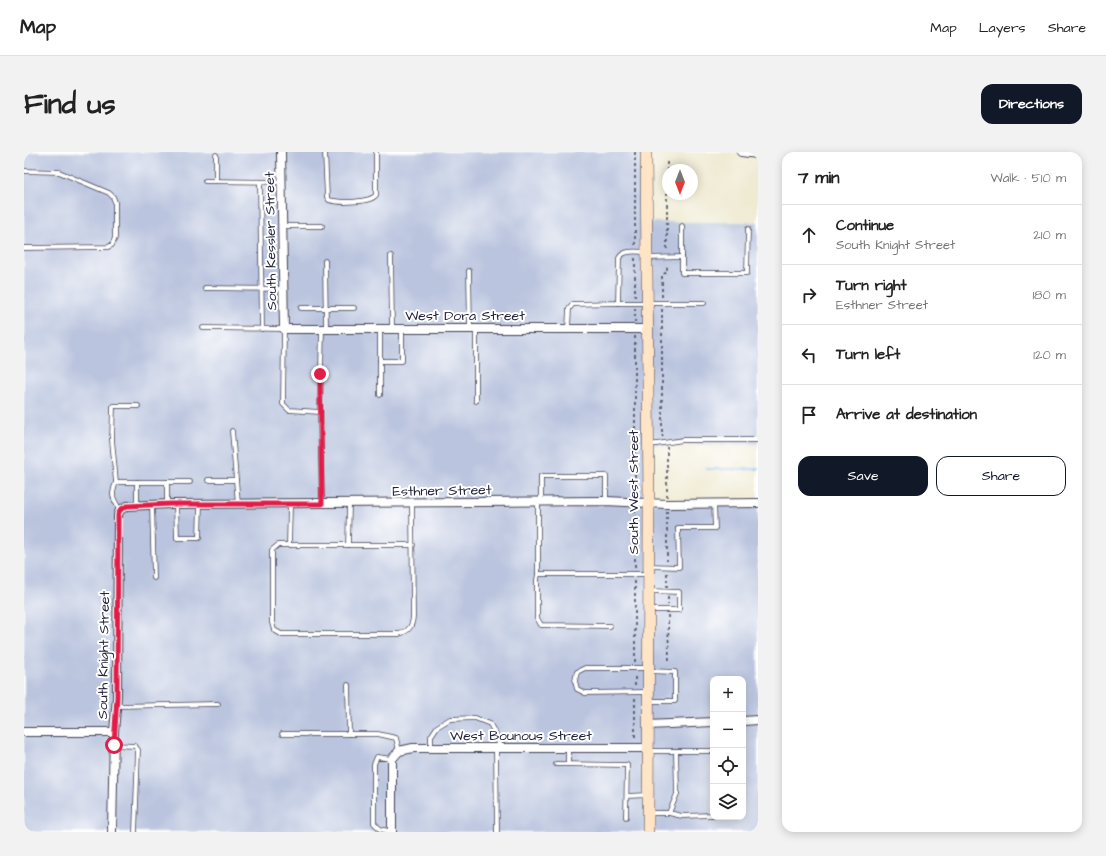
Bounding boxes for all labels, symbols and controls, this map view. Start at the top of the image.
text: Map [20,14,56,41]
text: Map [930,18,957,38]
text: Layers [979,18,1026,38]
text: Share [1048,18,1086,38]
button: Directions [981,84,1082,124]
text: Find us [24,85,115,124]
north arrow [662,164,698,200]
text: 7 min [798,166,840,190]
text: Walk · 510 m [991,169,1066,187]
street label: South Kessler Street [260,171,282,310]
text: Continue [836,215,894,236]
icon: ahead [798,224,820,246]
text: 210 m [1033,226,1066,244]
text: South Knight Street [836,236,955,254]
text: Turn right [836,275,907,296]
icon: right [798,284,820,306]
text: 180 m [1032,286,1066,304]
text: Esthner Street [836,296,928,314]
street label: West Dora Street [405,306,525,326]
icon: left [798,344,820,366]
text: Turn left [836,344,900,365]
text: 120 m [1033,346,1066,364]
route end [311,365,329,383]
icon: arrive [798,404,820,426]
text: Arrive at destination [836,404,977,425]
street label: South West Street [624,429,644,554]
button: Save [798,456,928,496]
button: Share [936,456,1066,496]
street label: Esthner Street [392,480,492,502]
street label: South Knight Street [93,590,115,719]
map controls [710,676,746,820]
button: + [710,676,746,712]
button: − [710,712,746,748]
street label: West Bounous Street [450,726,592,746]
route start [105,736,123,754]
button: locate [710,748,746,784]
button: layers [710,784,746,820]

